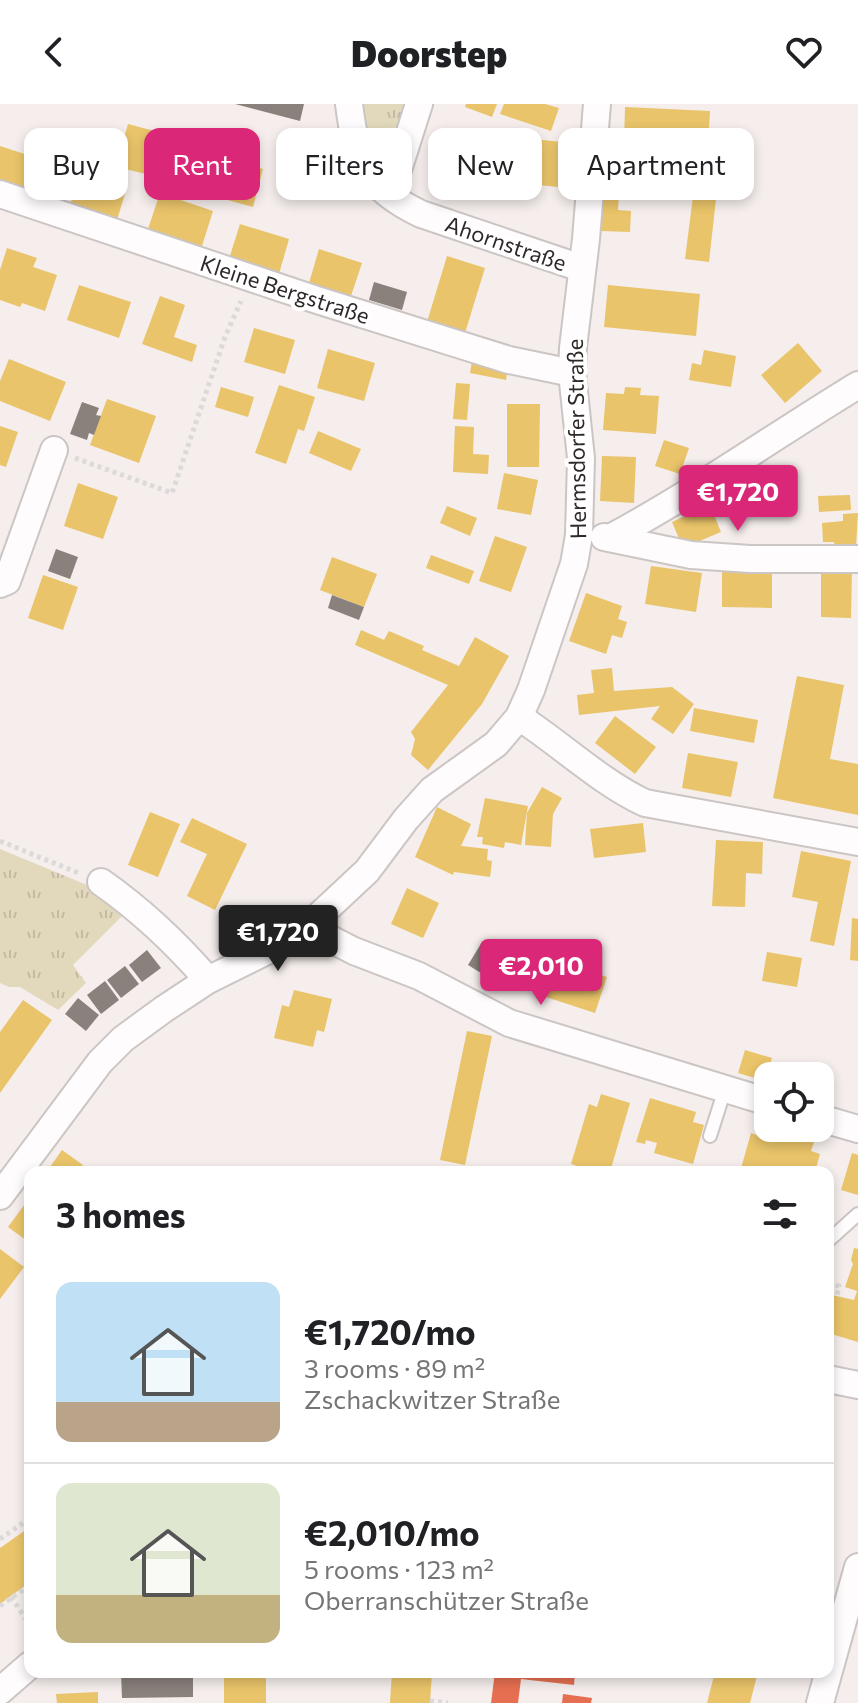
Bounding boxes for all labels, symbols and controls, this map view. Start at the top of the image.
icon: back [32,30,76,74]
text: Doorstep [351,30,507,74]
icon: heart [782,30,826,74]
chip: Buy [24,128,128,200]
chip: Rent [144,128,260,200]
chip: Filters [276,128,412,200]
chip: New [428,128,542,200]
chip: Apartment [558,128,754,200]
street label: Ahornstraße [442,210,570,276]
street label: Kleine Bergstraße [197,249,373,329]
street label: Hermsdorfer Straße [561,339,591,539]
pin: €1,720 [673,465,803,533]
text: €1,720 [697,475,779,506]
pin: €1,720 [213,905,343,973]
text: €1,720 [237,915,319,946]
pin: €2,010 [476,939,606,1007]
text: €2,010 [498,949,584,980]
map controls [754,1062,834,1142]
button: locate [754,1062,834,1142]
icon: filters [758,1192,802,1236]
text: 3 homes [56,1193,186,1235]
text: €1,720/mo [304,1310,475,1352]
icon: home [120,1314,216,1410]
text: 3 rooms · 89 m² [304,1352,485,1383]
text: Zschackwitzer Straße [304,1383,561,1414]
text: €2,010/mo [304,1511,479,1553]
icon: home [120,1515,216,1611]
text: 5 rooms · 123 m² [304,1553,494,1584]
text: Oberranschützer Straße [304,1584,589,1615]

